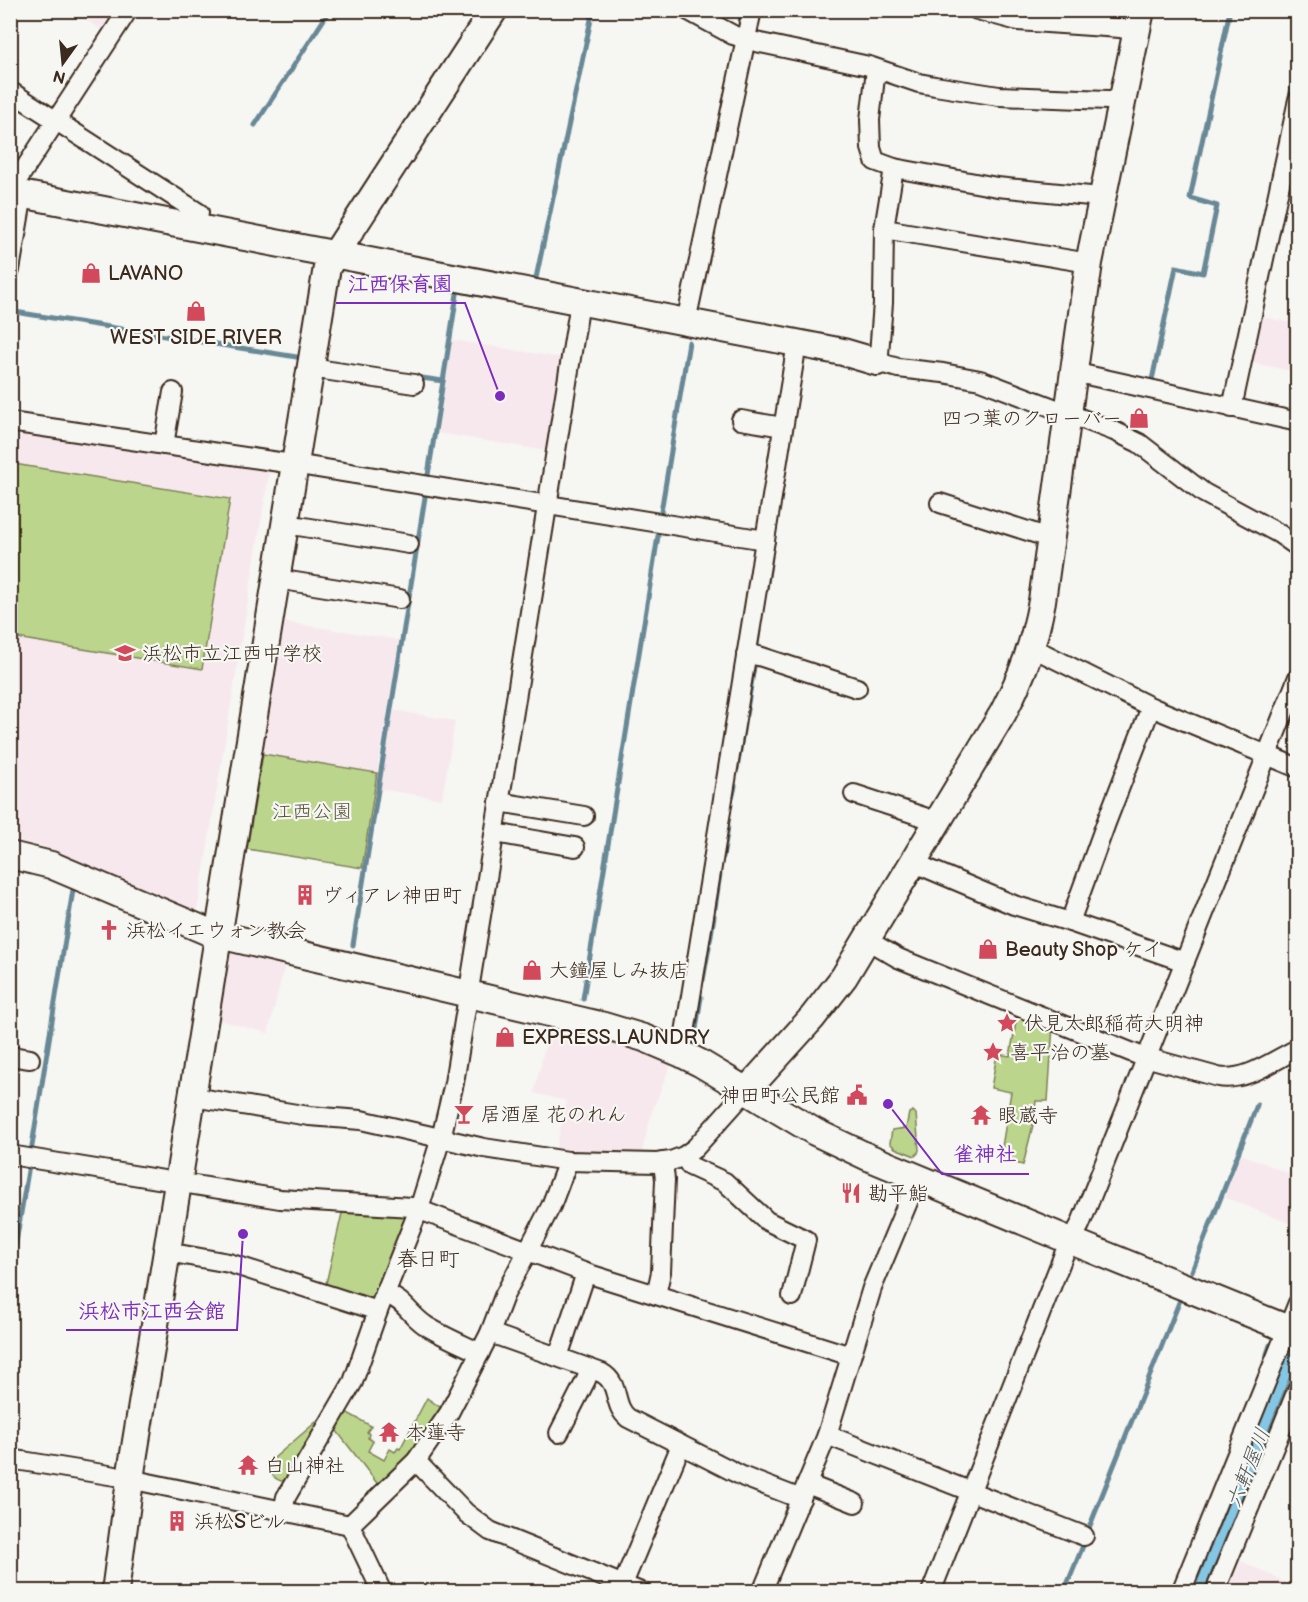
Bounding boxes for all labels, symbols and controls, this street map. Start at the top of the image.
north arrow [33,33,93,93]
text: N [51,65,68,87]
shop icon: LAVANO [79,261,103,285]
place label: LAVANO [108,262,183,286]
callout: 江西保育園 [336,264,465,303]
text: 江西保育園 [348,272,453,297]
shop icon: WEST SIDE RIVER [184,299,208,323]
place label: WEST SIDE RIVER [110,326,282,350]
shop icon: 四つ葉のクローバー [1127,406,1151,430]
place label: 四つ葉のクローバー [942,407,1122,431]
school or university icon: 浜松市立江西中学校 [113,641,137,665]
place label: 浜松市立江西中学校 [142,642,322,666]
park label: 江西公園 [272,800,352,824]
building icon: ヴィアレ神田町 [293,883,317,907]
place label: ヴィアレ神田町 [322,884,462,908]
church icon: 浜松イエウォン教会 [97,918,121,942]
place label: 浜松イエウォン教会 [126,919,306,943]
shop icon: Beauty Shop ケイ [976,937,1000,961]
place label: Beauty Shop ケイ [1005,938,1162,962]
shop icon: 大鐘屋しみ抜店 [520,958,544,982]
place label: 大鐘屋しみ抜店 [549,959,689,983]
place icon: 伏見太郎稲荷大明神 [995,1011,1019,1035]
place label: 伏見太郎稲荷大明神 [1024,1012,1204,1036]
shop icon: EXPRESS LAUNDRY [493,1025,517,1049]
place label: EXPRESS LAUNDRY [522,1026,710,1050]
place icon: 喜平治の墓 [981,1040,1005,1064]
place label: 喜平治の墓 [1010,1041,1110,1065]
public building icon: 神田町公民館 [845,1083,869,1107]
place label: 神田町公民館 [720,1084,840,1108]
bar icon: 居酒屋 花のれん [452,1102,476,1126]
place label: 居酒屋 花のれん [481,1103,626,1127]
temple icon: 眼蔵寺 [969,1103,993,1127]
place label: 眼蔵寺 [998,1104,1058,1128]
callout: 雀神社 [942,1135,1029,1174]
text: 雀神社 [954,1142,1017,1167]
restaurant icon: 勘平鮨 [839,1181,863,1205]
place label: 勘平鮨 [868,1182,928,1206]
district label: 春日町 [397,1247,460,1272]
callout: 浜松市江西会館 [66,1291,237,1330]
text: 浜松市江西会館 [79,1299,226,1324]
temple icon: 本蓮寺 [377,1420,401,1444]
place label: 本蓮寺 [406,1421,466,1445]
water label: 六軒屋川 [1221,1425,1276,1512]
temple icon: 白山神社 [236,1453,260,1477]
place label: 白山神社 [265,1454,345,1478]
building icon: 浜松Sビル [165,1509,189,1533]
place label: 浜松Sビル [194,1510,286,1534]

